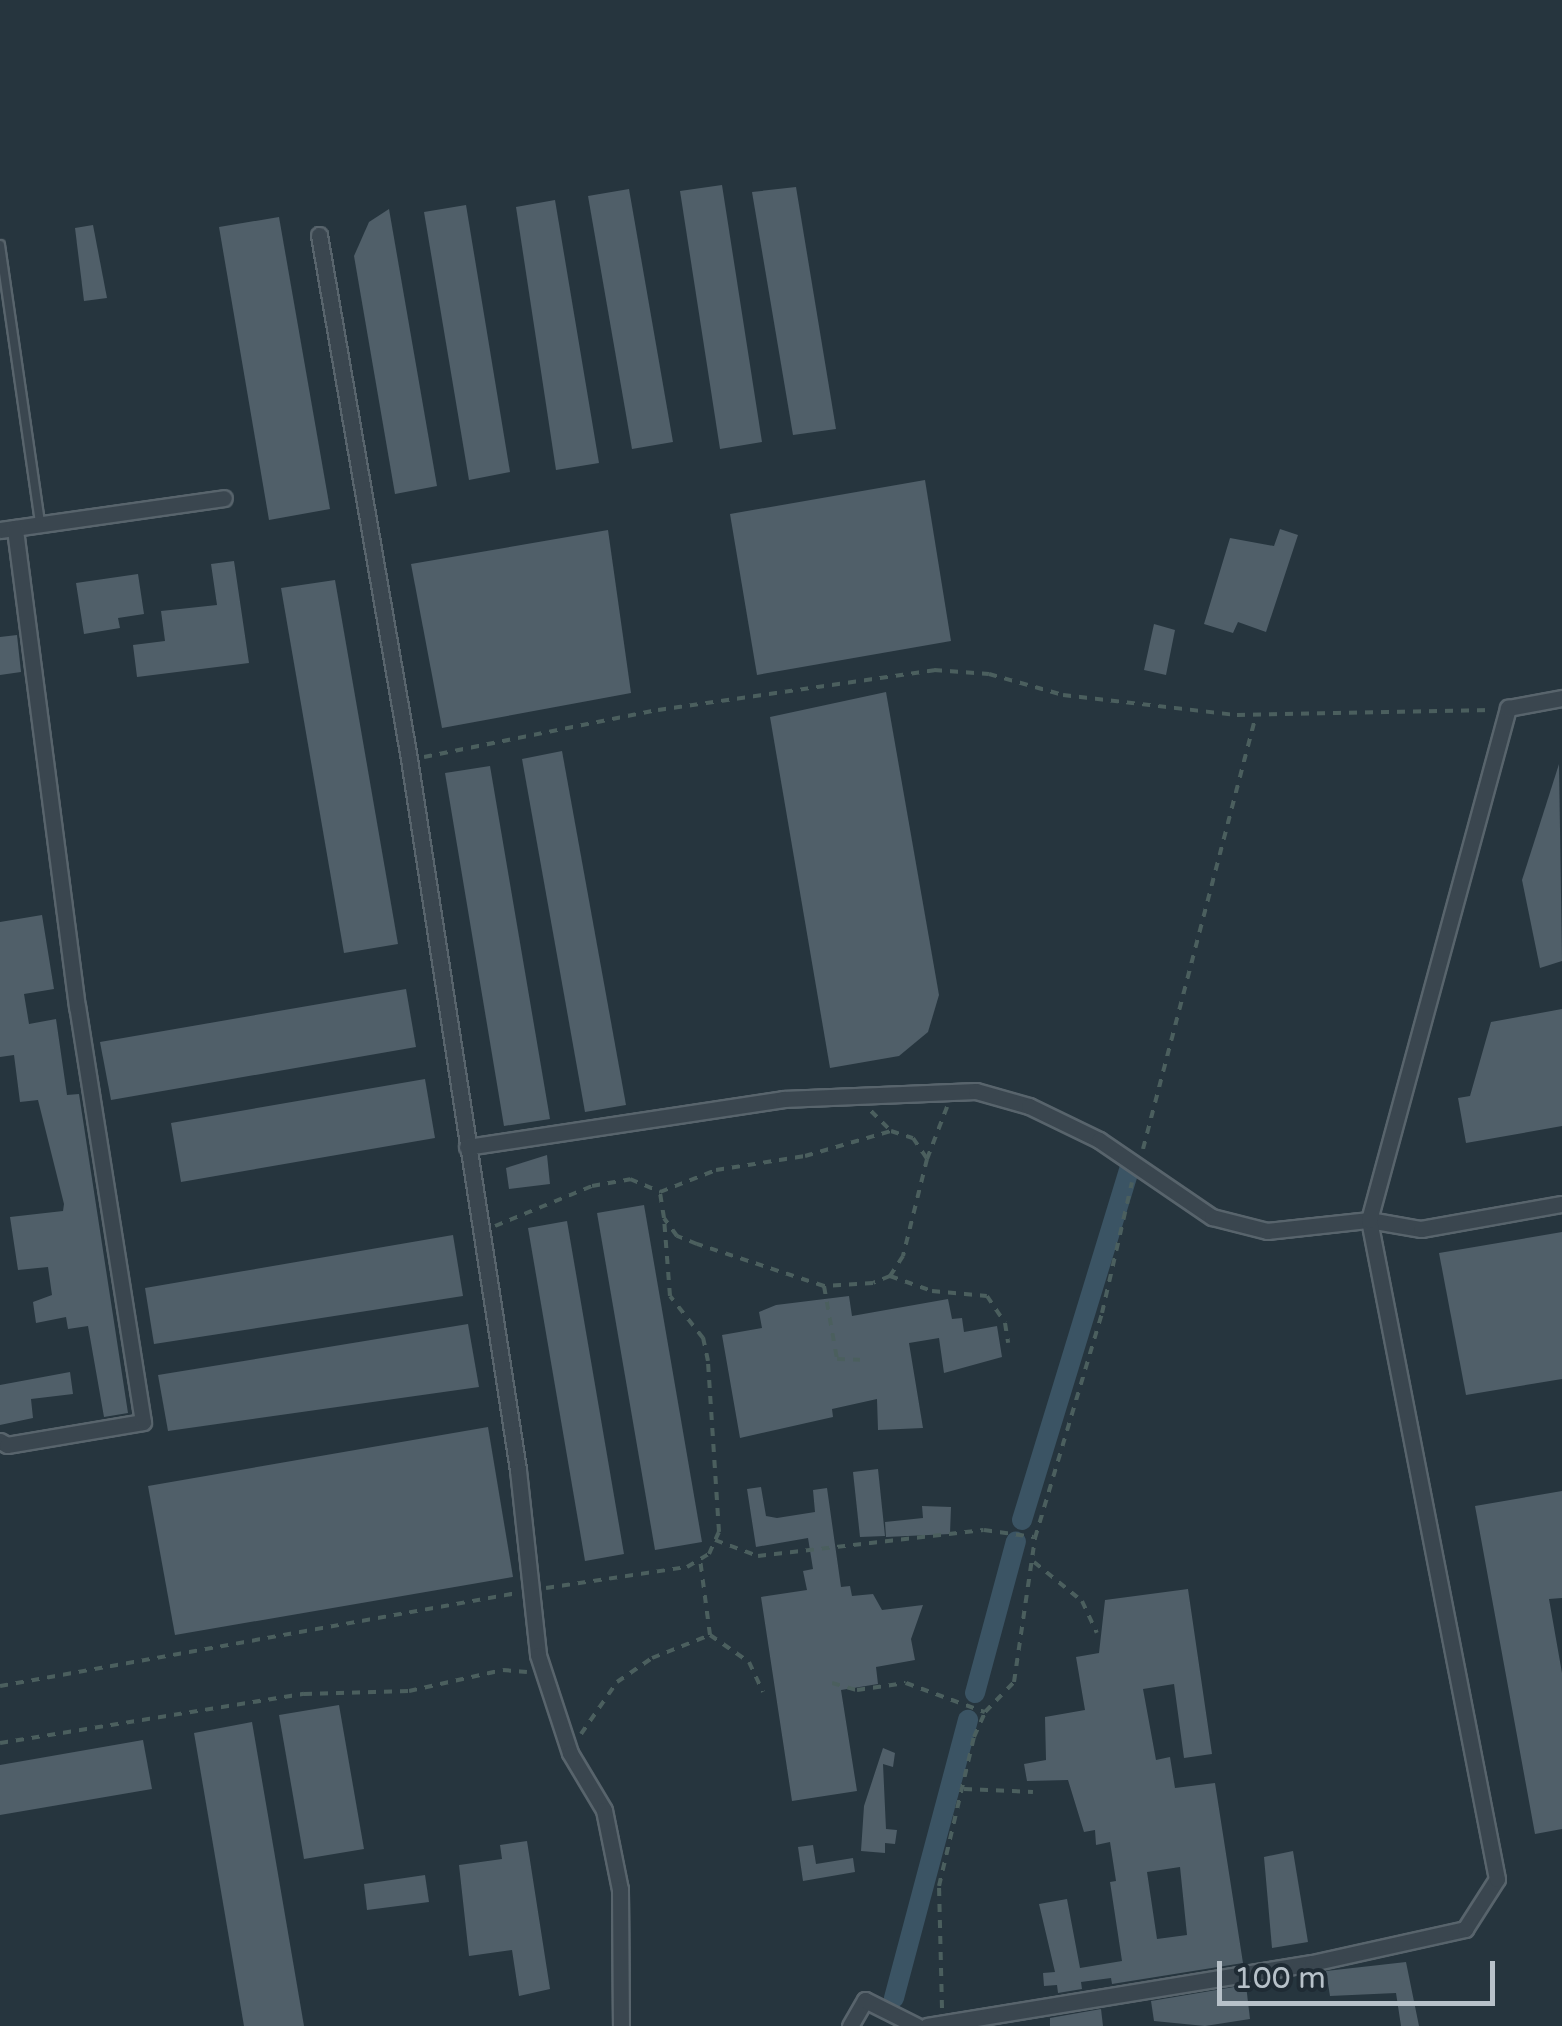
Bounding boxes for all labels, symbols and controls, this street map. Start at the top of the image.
scale bar [1222,1941,1500,2003]
text: 100 m [1234,1960,1326,1997]

